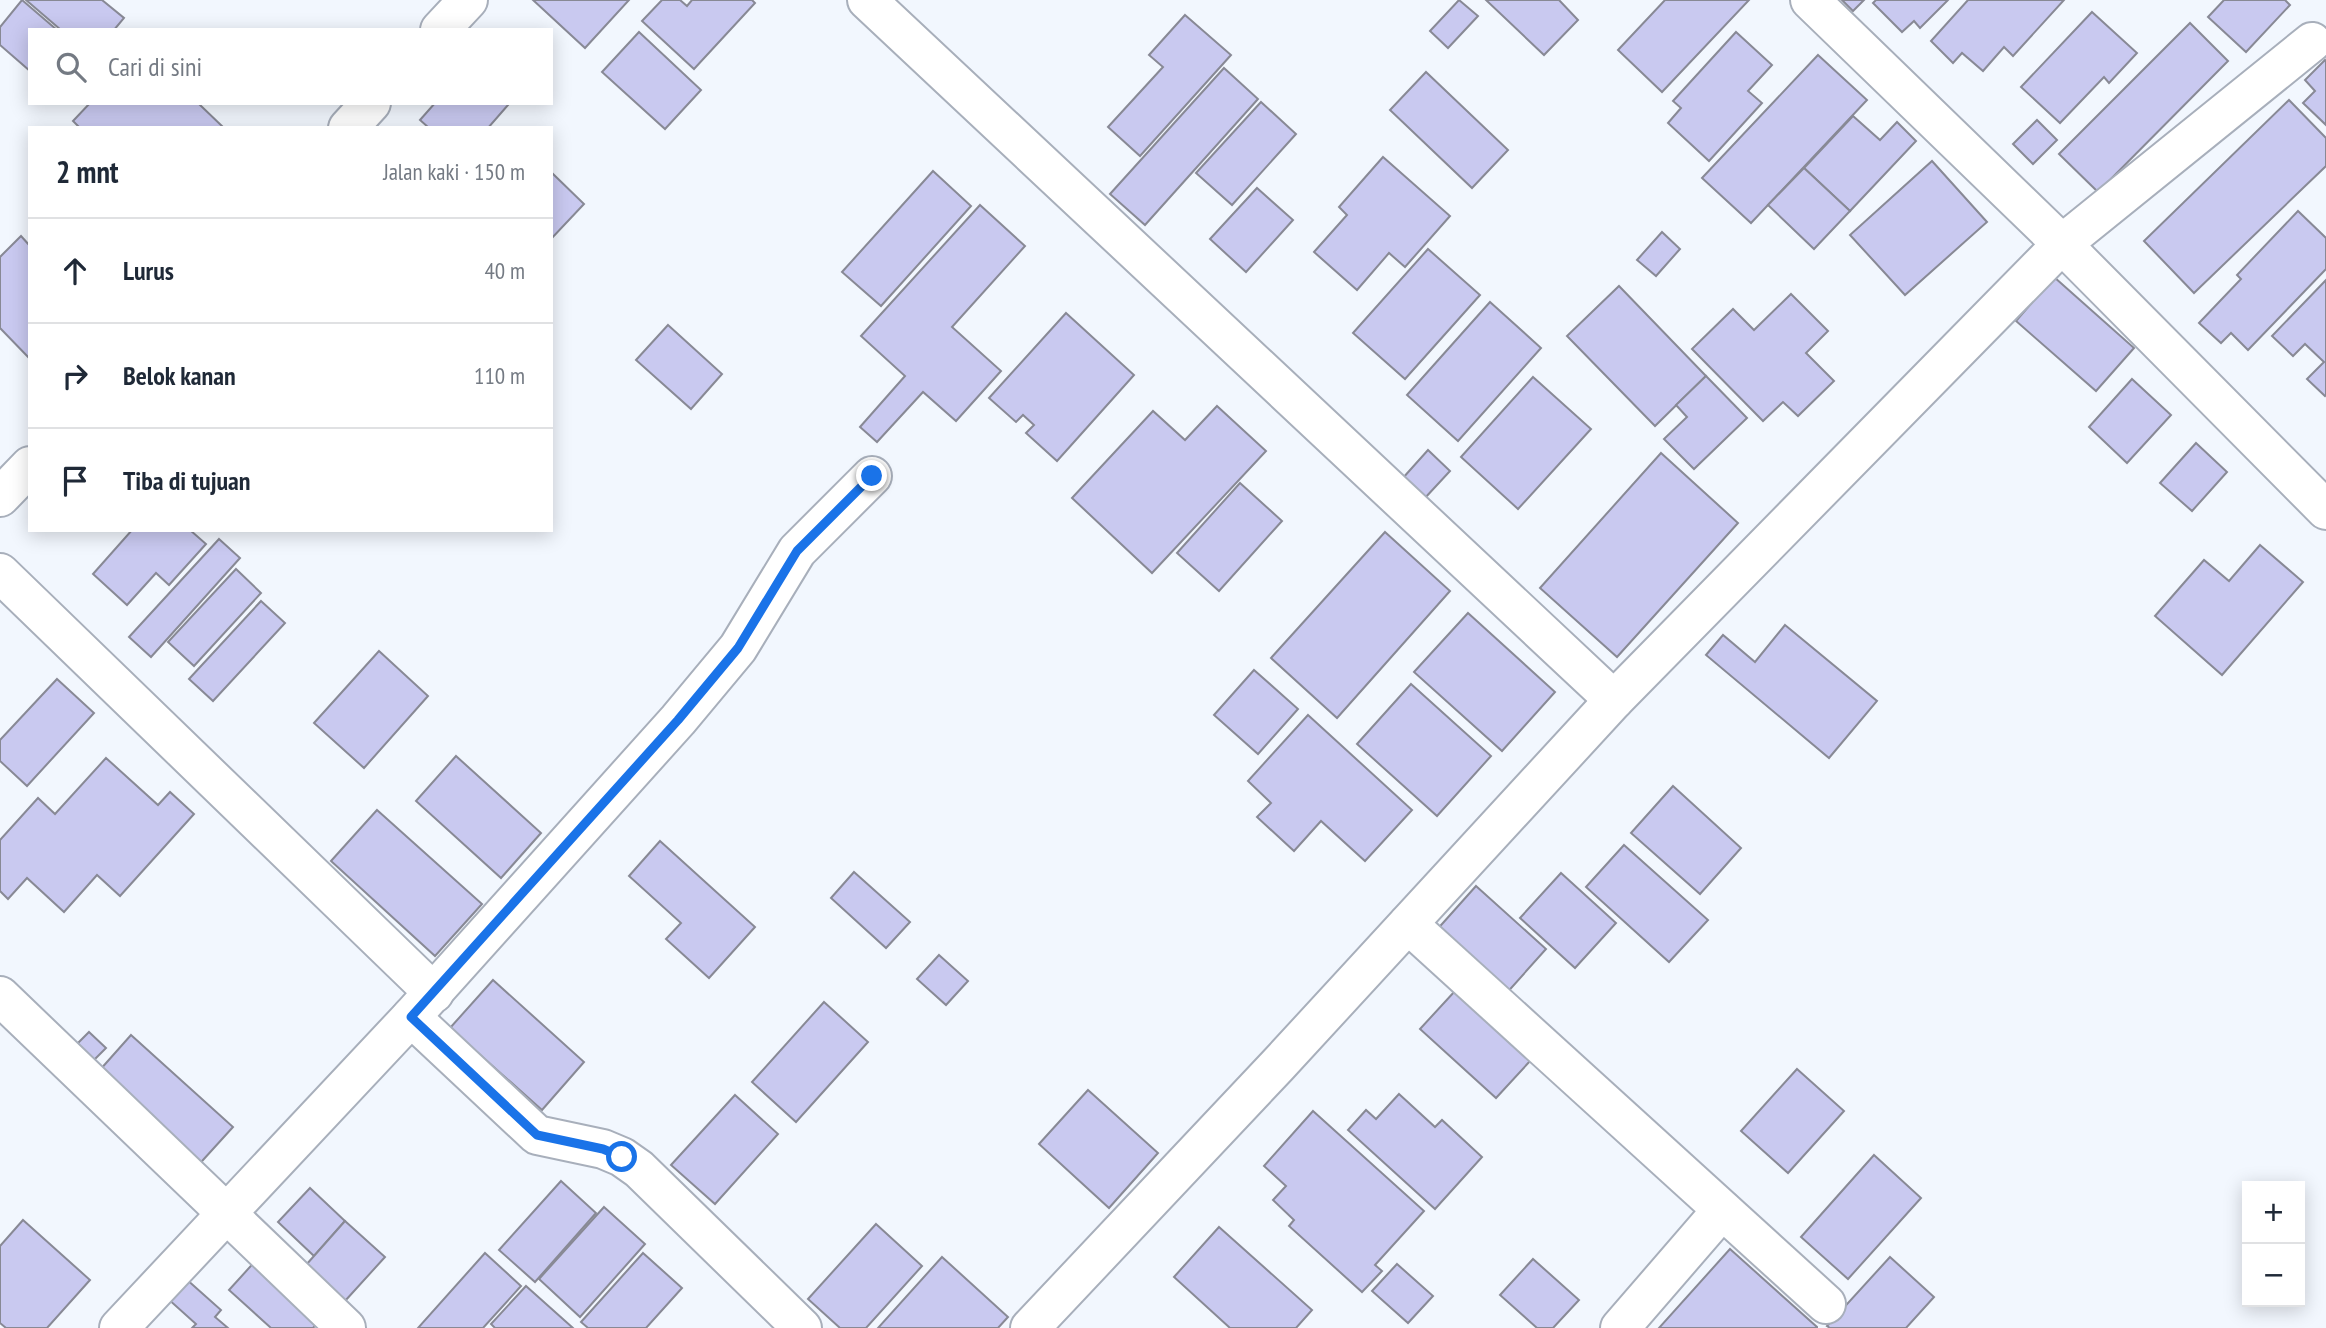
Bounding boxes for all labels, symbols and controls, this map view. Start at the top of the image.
search box [28,28,553,105]
icon: search [52,48,90,86]
text: Cari di sini [108,50,202,83]
text: 2 mnt [56,152,119,191]
text: Jalan kaki · 150 m [383,157,525,186]
icon: ahead [56,252,94,290]
text: Lurus [123,254,174,287]
text: 40 m [484,256,525,285]
icon: right [56,357,94,395]
text: Belok kanan [123,359,236,392]
text: 110 m [474,361,525,390]
route end [856,460,887,491]
icon: arrive [56,462,94,500]
text: Tiba di tujuan [123,464,251,497]
route start [606,1141,637,1172]
map controls [2242,1181,2305,1307]
button: + [2242,1181,2305,1244]
button: − [2242,1244,2305,1307]

